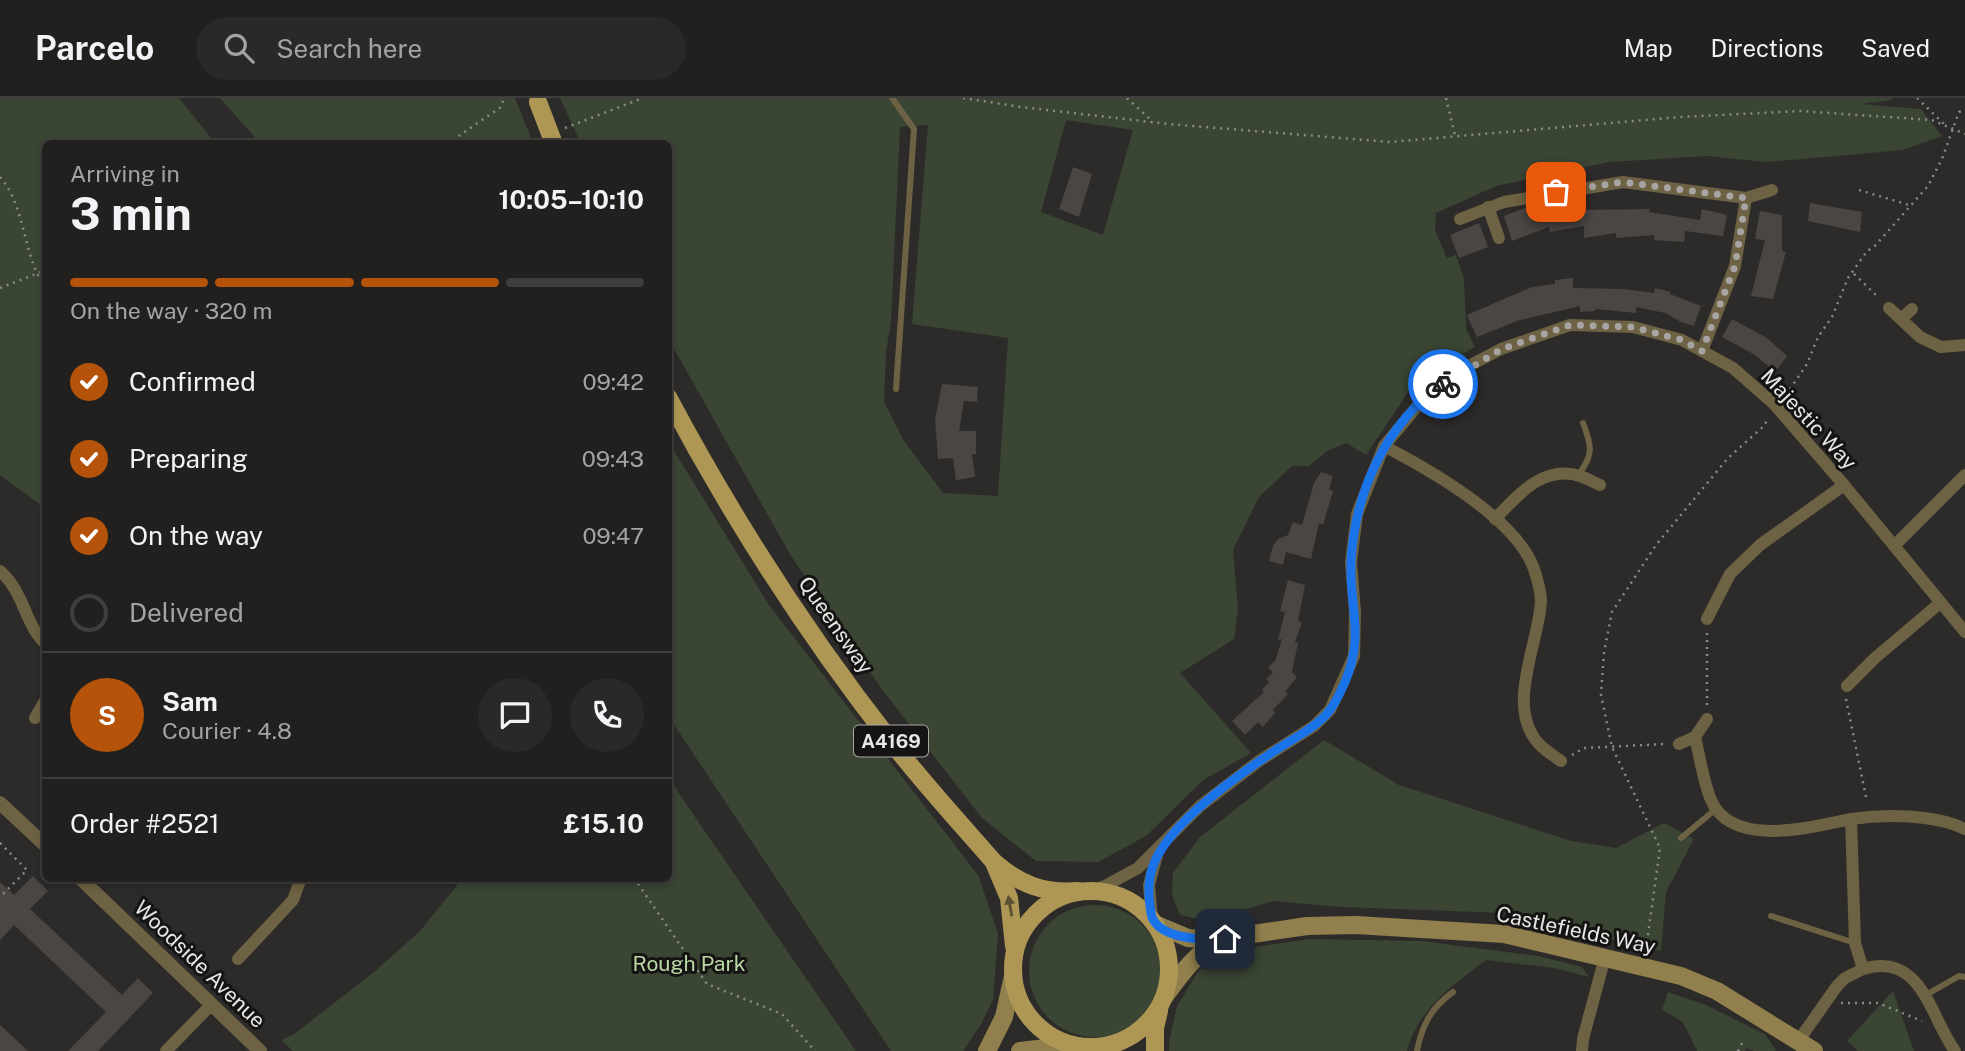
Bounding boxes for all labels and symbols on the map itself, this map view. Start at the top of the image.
pin [1526,162,1586,222]
courier [1408,349,1478,419]
street label: Majestic Way [1756,363,1862,475]
street label: Queensway [793,572,879,678]
road number: A4169 [854,726,928,756]
street label: Woodside Avenue [129,895,271,1033]
one-way arrow [1004,895,1015,917]
street label: Castlefields Way [1494,901,1658,959]
pin [1195,909,1255,969]
park label: Rough Park [633,951,746,976]

